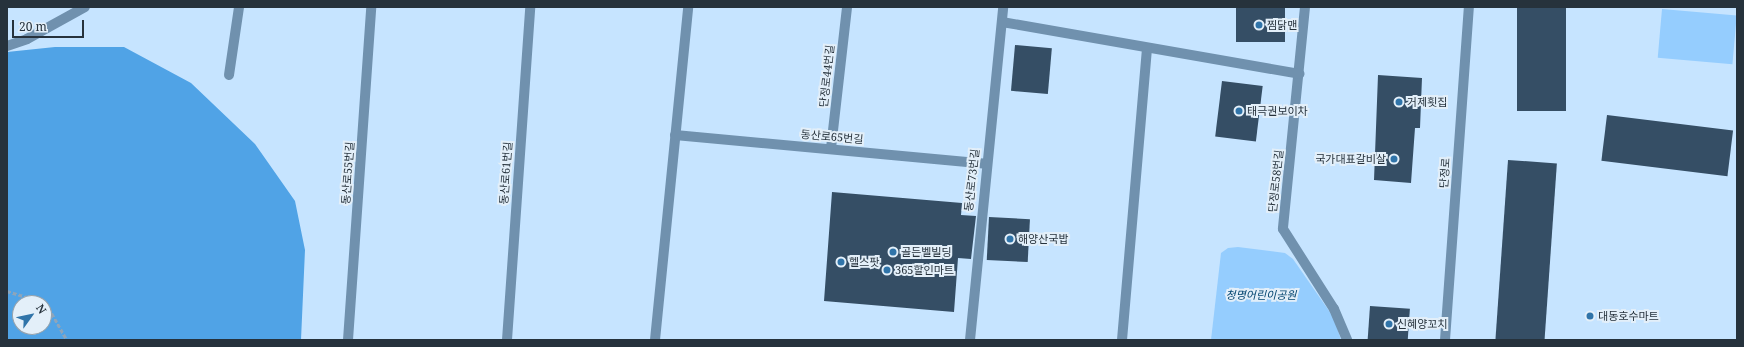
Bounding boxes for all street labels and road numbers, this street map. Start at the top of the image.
street label: 단정로44번길 [817,44,837,108]
street label: 동산로65번길 [800,128,864,146]
street label: 동산로55번길 [339,141,357,205]
street label: 동산로61번길 [497,141,515,205]
street label: 동산로73번길 [962,148,982,212]
street label: 단정로58번길 [1266,149,1286,213]
street label: 단정로 [1437,157,1453,189]

